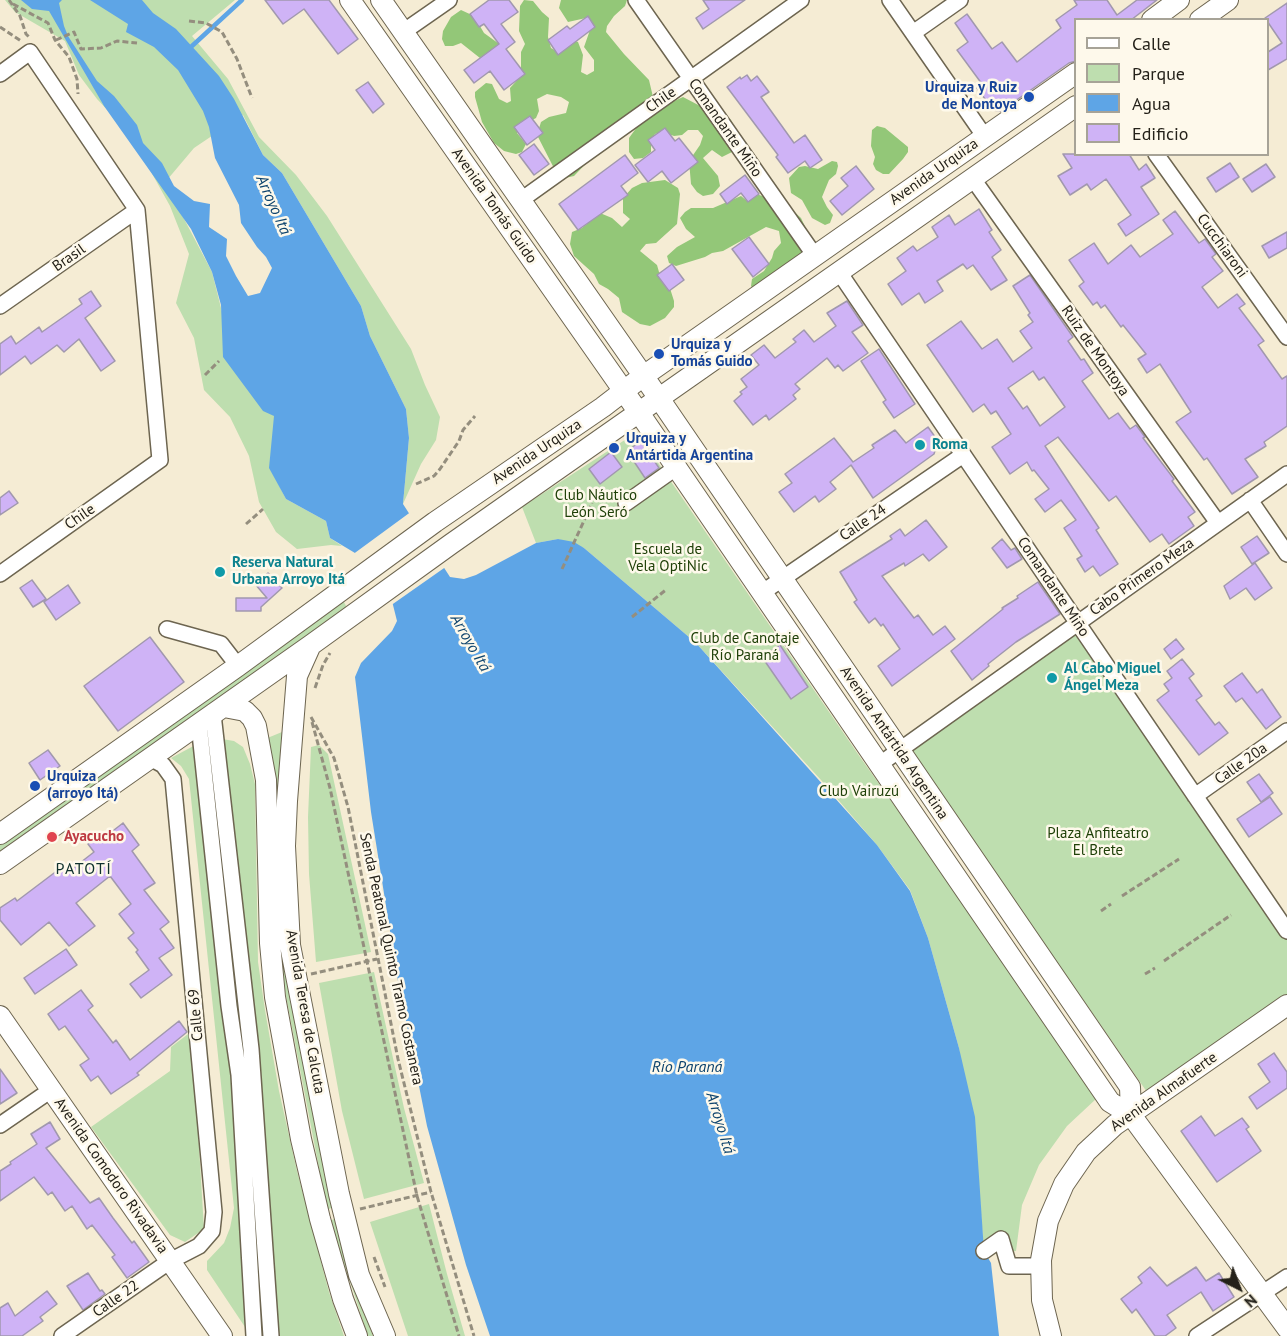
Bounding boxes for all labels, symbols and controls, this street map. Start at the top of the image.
legend [1074,18,1269,156]
text: Calle [1132,32,1171,55]
text: Parque [1132,62,1185,85]
street label: Comandante Miño [684,75,766,181]
place label: Urquiza y Ruiz de Montoya [925,79,1017,114]
street label: Chile [642,83,680,117]
marker: Urquiza y Ruiz de Montoya [1022,90,1036,104]
text: Agua [1132,92,1171,115]
text: Edificio [1132,122,1188,145]
street label: Avenida Urquiza [886,135,982,209]
street label: Avenida Tomás Guido [447,145,541,267]
water label: Arroyo Itá [251,172,295,238]
street label: Cucchiaroni [1193,211,1251,281]
street label: Brasil [49,240,89,276]
street label: Ruiz de Montoya [1057,302,1133,400]
place label: Urquiza y Tomás Guido [671,336,753,371]
marker: Urquiza y Tomás Guido [652,347,666,361]
street label: Avenida Urquiza [489,415,585,489]
place label: Urquiza y Antártida Argentina [626,430,753,465]
place label: Roma [932,436,968,454]
marker: Roma [913,438,927,452]
marker: Urquiza y Antártida Argentina [607,441,621,455]
park label: Club Náutico León Seró [555,487,637,522]
street label: Chile [61,500,99,534]
street label: Calle 24 [836,501,890,545]
street label: Comandante Miño [1013,534,1093,640]
street label: Cabo Primero Meza [1086,534,1198,620]
park label: Escuela de Vela OptiNic [628,541,708,576]
place label: Reserva Natural Urbana Arroyo Itá [232,554,345,589]
marker: Reserva Natural Urbana Arroyo Itá [213,565,227,579]
water label: Arroyo Itá [446,611,494,675]
park label: Club de Canotaje Río Paraná [691,630,799,665]
place label: Al Cabo Miguel Ángel Meza [1064,660,1161,695]
street label: Avenida Antártida Argentina [836,663,952,823]
marker: Al Cabo Miguel Ángel Meza [1045,671,1059,685]
street label: Calle 20a [1211,739,1271,789]
place label: Urquiza (arroyo Itá) [47,768,119,803]
marker: Urquiza (arroyo Itá) [28,779,42,793]
park label: Club Vairuzú [819,783,899,801]
park label: Plaza Anfiteatro El Brete [1047,825,1149,860]
place label: Ayacucho [64,828,124,846]
marker: Ayacucho [45,830,59,844]
street label: Senda Peatonal Quinto Tramo Costanera [355,831,427,1087]
district label: PATOTÍ [55,859,113,879]
street label: Avenida Teresa de Calcuta [282,929,328,1095]
street label: Calle 69 [185,988,207,1042]
street label: Avenida Almafuerte [1107,1048,1221,1136]
water label: Río Paraná [652,1057,722,1077]
water label: Arroyo Itá [702,1090,738,1156]
street label: Avenida Comodoro Rivadavia [50,1095,172,1257]
north arrow [1209,1258,1269,1318]
street label: Calle 22 [89,1277,143,1321]
text: N [1240,1290,1262,1312]

